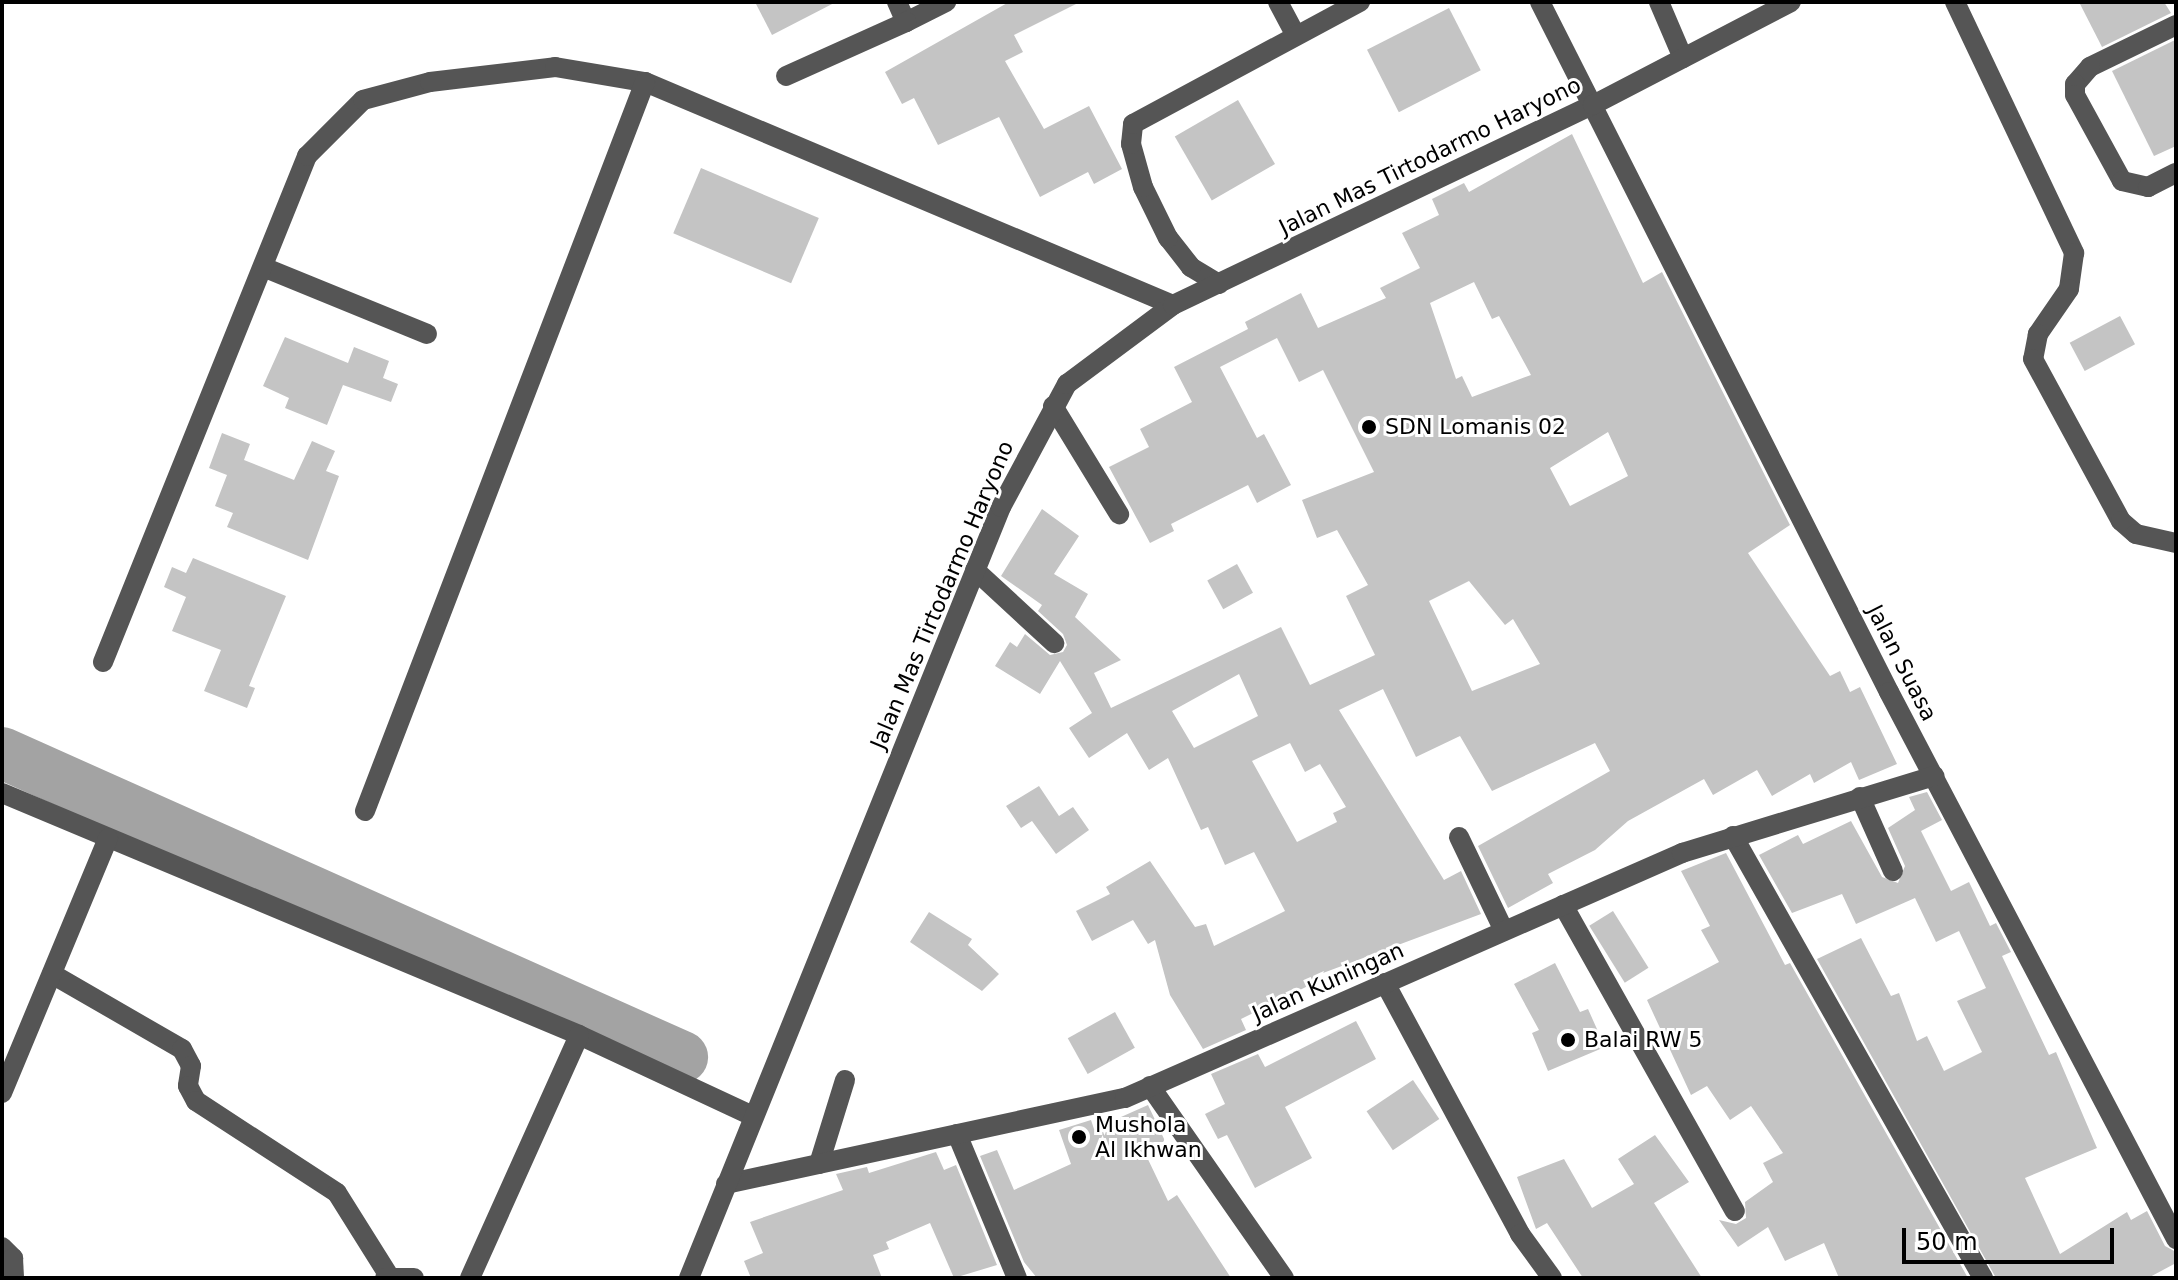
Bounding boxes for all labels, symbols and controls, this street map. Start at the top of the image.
street label: Jalan Mas Tirtodarmo Haryono [1275,71,1585,241]
place label: SDN Lomanis 02 [1385,414,1566,440]
marker: SDN Lomanis 02 [1360,418,1378,436]
street label: Jalan Mas Tirtodarmo Haryono [865,437,1019,753]
street label: Jalan Suasa [1861,601,1943,725]
street label: Jalan Kuningan [1248,937,1408,1027]
place label: Balai RW 5 [1584,1027,1702,1053]
marker: Balai RW 5 [1559,1031,1577,1049]
place label: Mushola Al Ikhwan [1095,1111,1202,1162]
marker: Mushola Al Ikhwan [1070,1128,1088,1146]
scale bar [1906,1212,2118,1262]
text: 50 m [1916,1228,1978,1256]

